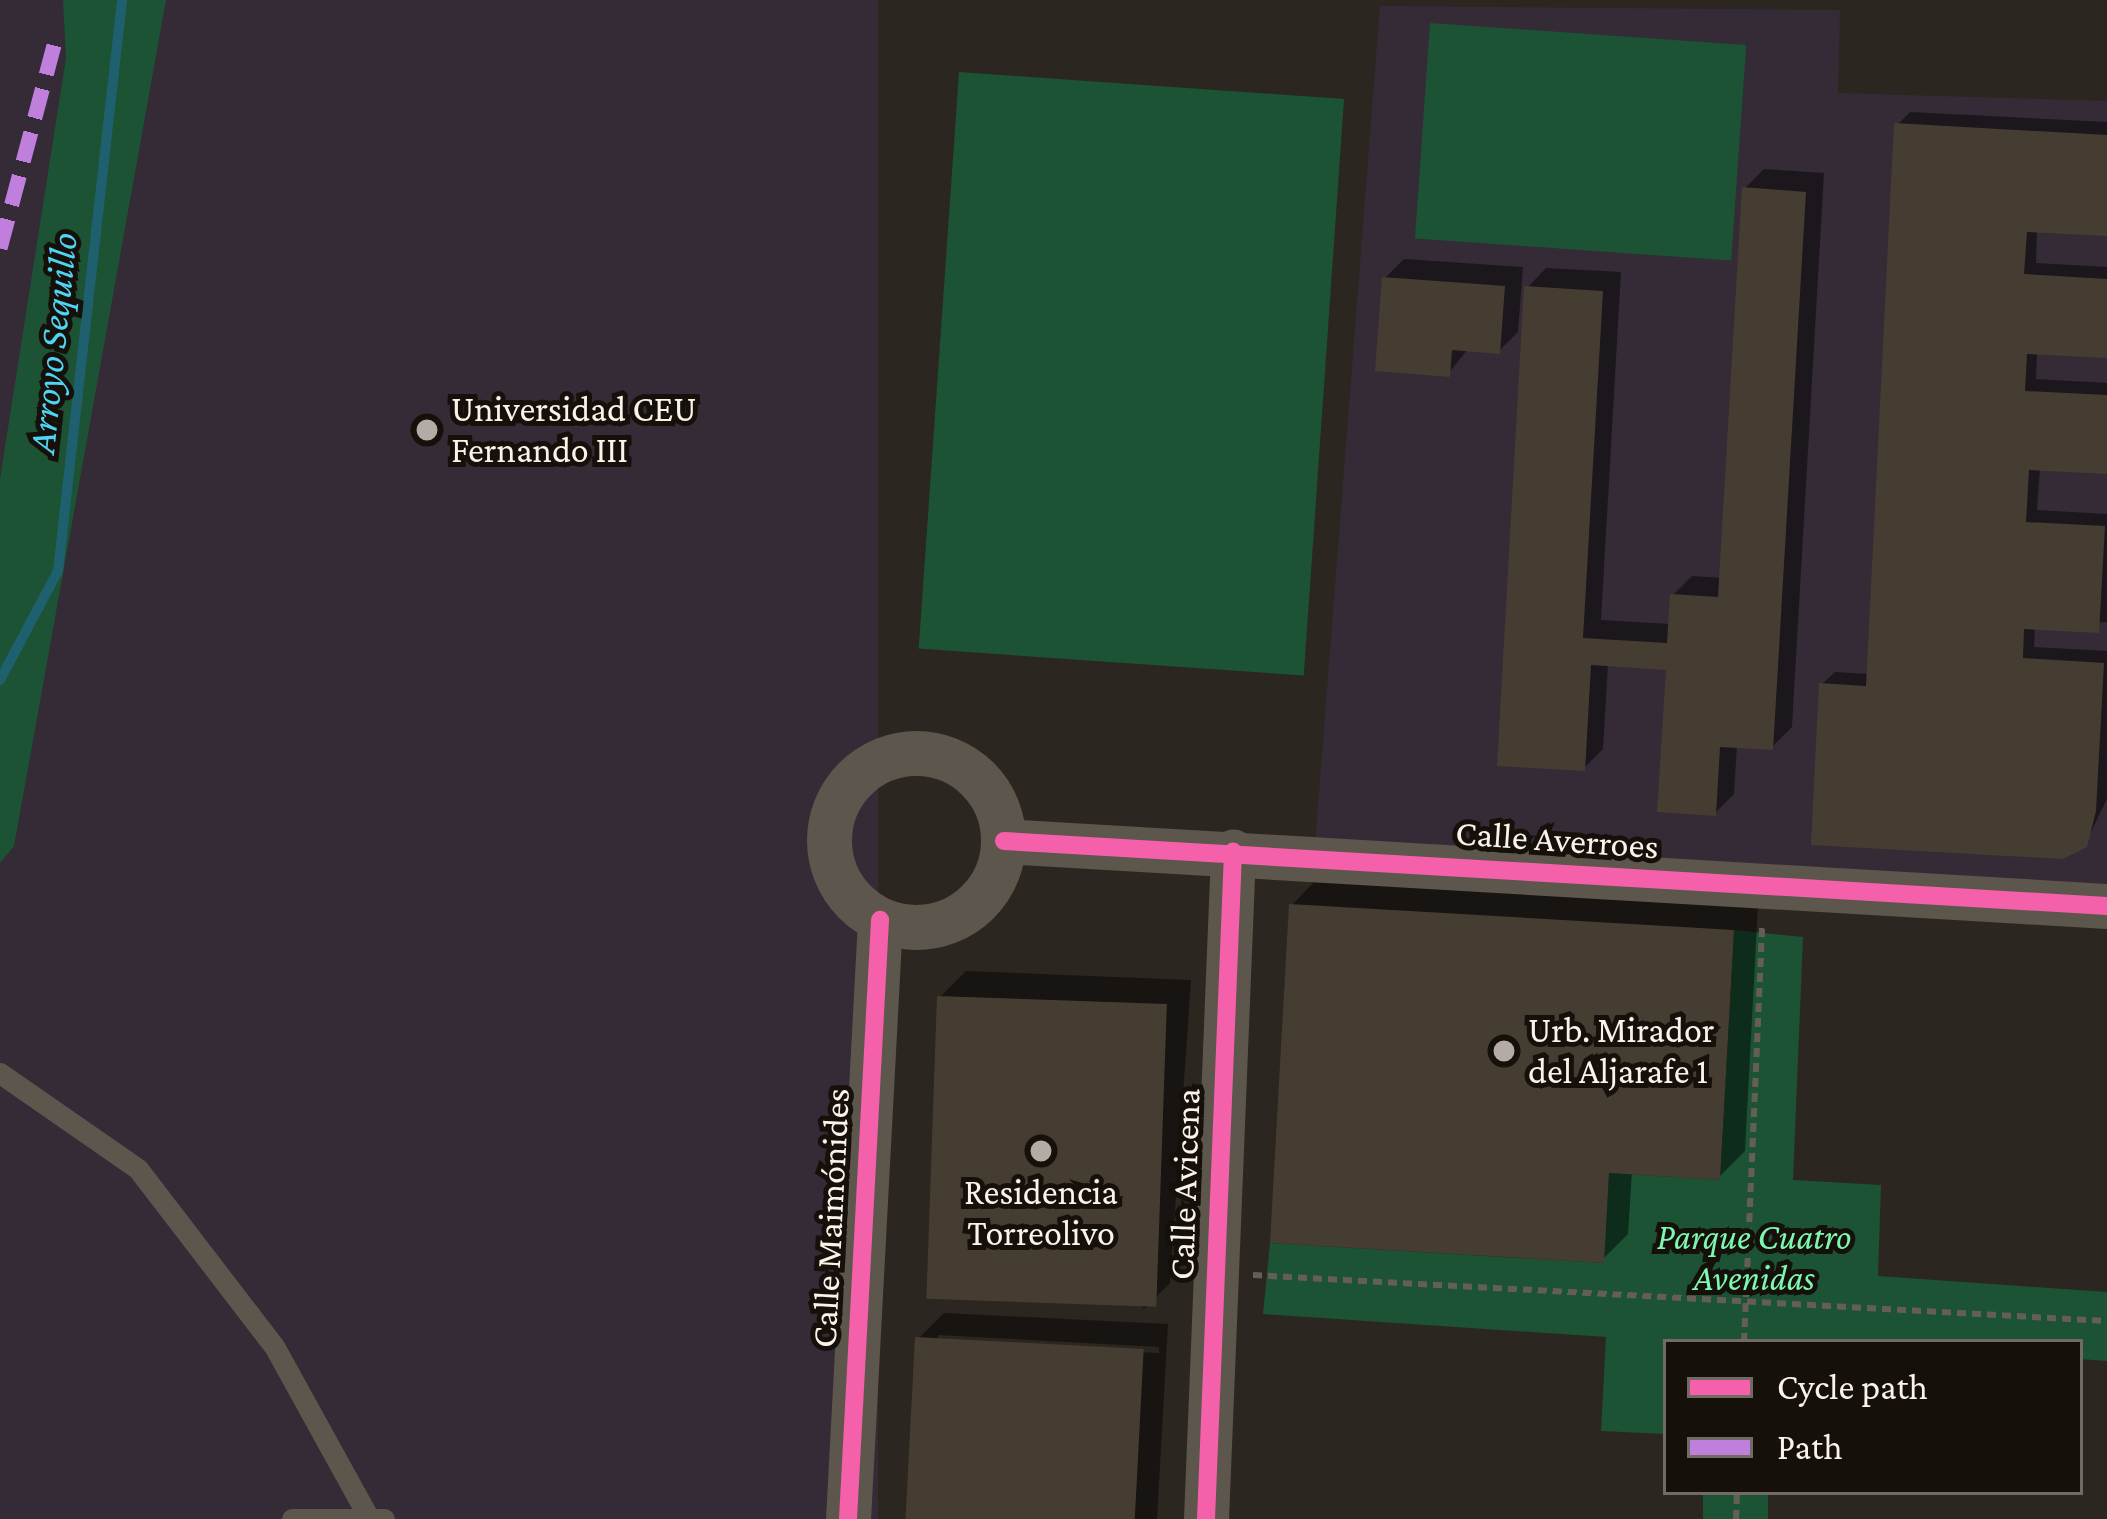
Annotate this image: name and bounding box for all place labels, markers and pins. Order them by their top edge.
place label: Universidad CEU Fernando III [451,387,697,472]
marker: Universidad CEU Fernando III [414,417,440,443]
place label: Urb. Mirador del Aljarafe 1 [1528,1008,1715,1093]
marker: Urb. Mirador del Aljarafe 1 [1491,1038,1517,1064]
marker: Residencia Torreolivo [1028,1138,1054,1164]
place label: Residencia Torreolivo [964,1170,1118,1255]

